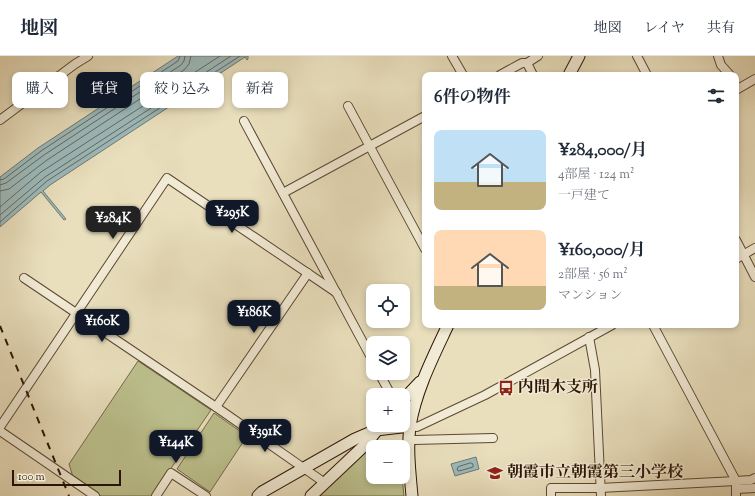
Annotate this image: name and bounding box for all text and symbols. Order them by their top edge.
text: 地図 [20,16,58,43]
text: 地図 [594,19,622,39]
text: レイヤ [644,19,685,39]
text: 共有 [707,19,735,39]
chip: 購入 [12,72,68,108]
chip: 賃貸 [76,72,132,108]
chip: 絞り込み [140,72,224,108]
chip: 新着 [232,72,288,108]
icon: filters [705,85,727,107]
text: 6件の物件 [434,86,510,110]
text: ¥284,000/月 [558,139,648,163]
icon: home [466,146,514,194]
text: 4部屋 · 124 m² [558,166,634,184]
text: 一戸建て [558,187,610,205]
pin: ¥295K [204,200,260,234]
text: ¥295K [215,204,249,222]
pin: ¥284K [85,206,141,240]
text: ¥284K [95,210,131,228]
text: ¥160,000/月 [558,239,646,263]
icon: home [466,246,514,294]
text: 2部屋 · 56 m² [558,266,628,284]
map controls [366,284,410,484]
button: locate [366,284,410,328]
text: マンション [558,287,622,305]
pin: ¥186K [226,300,282,334]
text: ¥186K [236,304,272,322]
pin: ¥160K [74,309,130,343]
text: ¥160K [84,313,120,331]
button: layers [366,336,410,380]
place label: 内間木支所 [518,377,598,400]
bus stop icon: 内間木支所 [497,379,515,397]
button: + [366,388,410,432]
pin: ¥391K [237,419,293,453]
text: ¥391K [248,423,282,441]
pin: ¥144K [148,430,204,464]
text: ¥144K [158,434,194,452]
button: − [366,440,410,484]
place label: 朝霞市立朝霞第三小学校 [507,462,684,485]
school or university icon: 朝霞市立朝霞第三小学校 [486,464,504,482]
scale bar [12,468,121,487]
text: 100 m [18,469,45,485]

